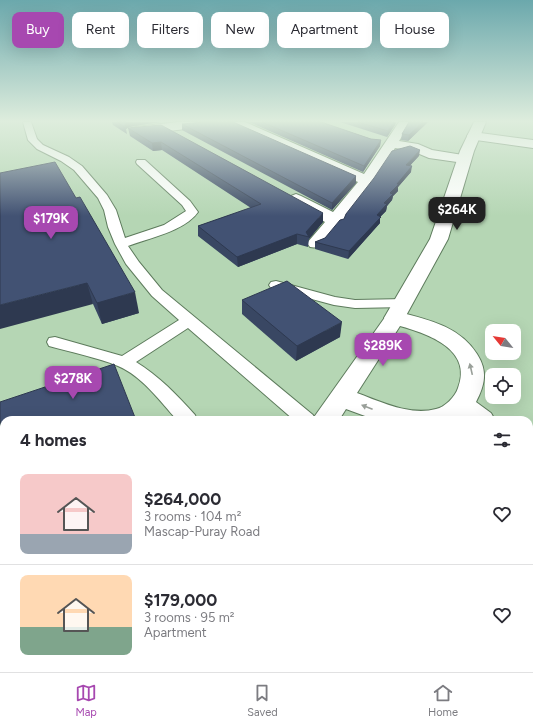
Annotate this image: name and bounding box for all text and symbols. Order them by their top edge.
chip: Buy [12,12,64,48]
chip: Rent [72,12,129,48]
chip: Filters [137,12,203,48]
chip: New [211,12,269,48]
chip: Apartment [277,12,372,48]
chip: House [380,12,449,48]
pin: $264K [429,197,485,231]
text: $264K [437,202,477,217]
pin: $179K [23,206,79,240]
text: $179K [33,211,69,226]
north arrow [485,324,521,360]
map controls [485,324,521,404]
pin: $289K [355,333,411,367]
text: $289K [364,338,402,353]
one-way arrow [467,362,473,375]
pin: $278K [45,366,101,400]
button: locate [485,368,521,404]
text: $278K [54,371,92,386]
one-way arrow [360,403,372,409]
icon: filters [491,429,513,451]
text: 4 homes [20,430,87,450]
text: $264,000 [144,489,221,509]
icon: home [52,490,100,538]
icon: heart [491,503,513,525]
text: 3 rooms · 104 m² [144,509,241,524]
text: Mascap-Puray Road [144,524,260,539]
text: $179,000 [144,590,217,610]
icon: home [52,591,100,639]
icon: heart [491,604,513,626]
text: 3 rooms · 95 m² [144,610,234,625]
text: Apartment [144,625,207,640]
tab: Map [75,682,97,719]
tab: Saved [247,682,278,719]
tab: Home [428,682,458,719]

